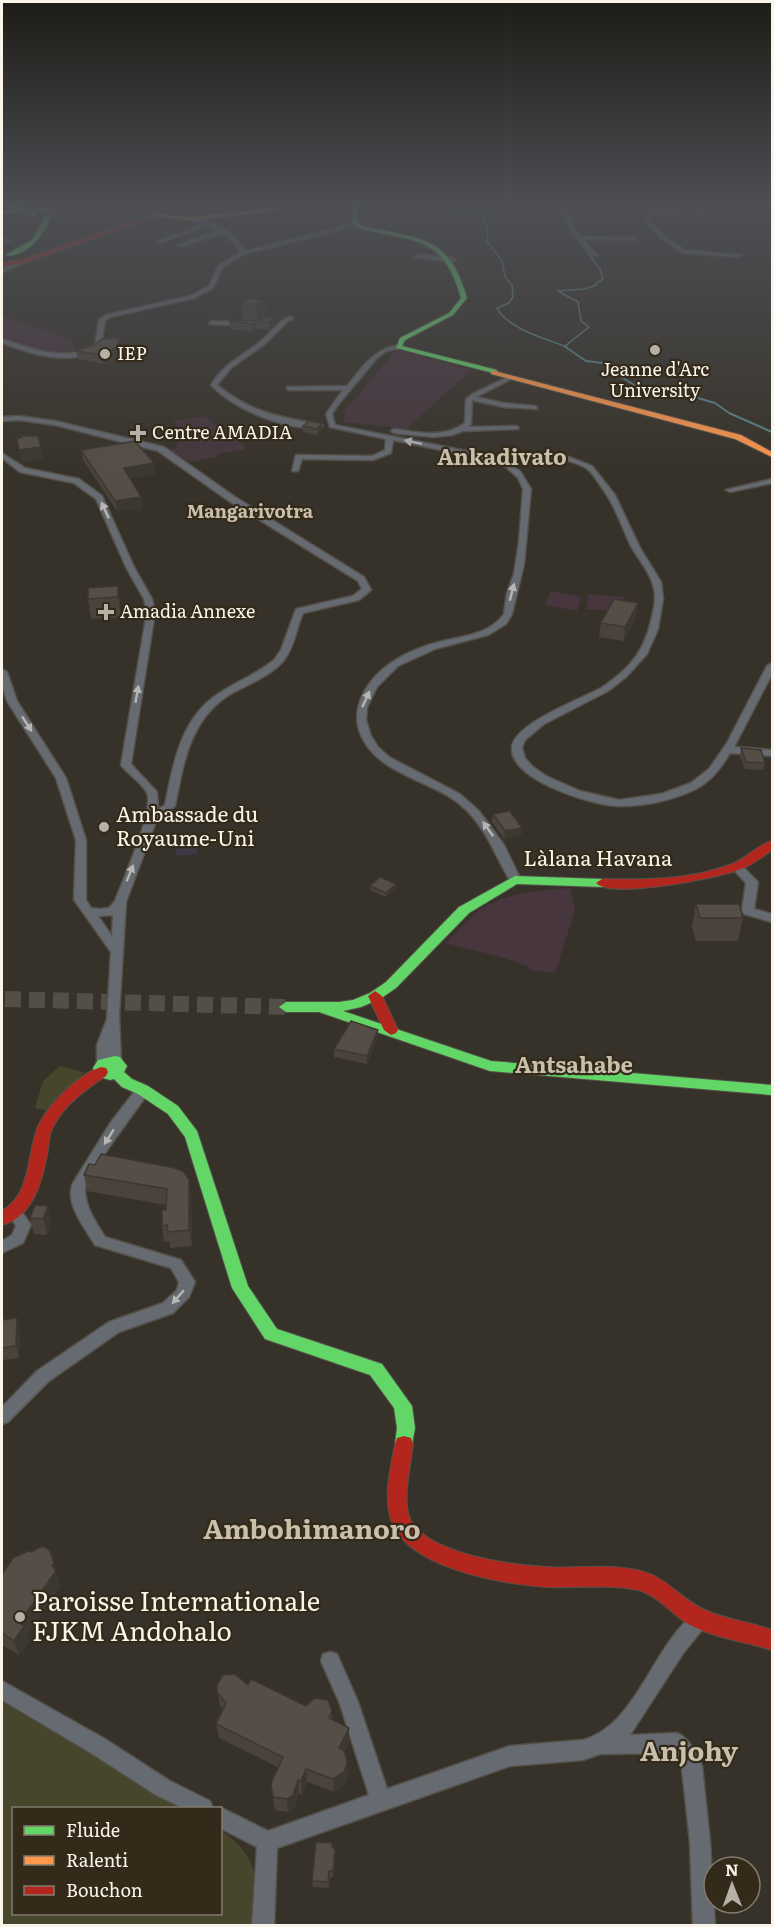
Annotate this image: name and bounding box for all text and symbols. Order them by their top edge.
place label: IEP [117,339,147,366]
marker: Jeanne d'Arc University [648,343,662,357]
marker: IEP [98,347,112,361]
place label: Jeanne d'Arc University [601,355,709,403]
place label: Centre AMADIA [152,418,292,445]
marker: Centre AMADIA [129,424,147,442]
one-way arrow [403,437,422,446]
district label: Ankadivato [437,439,567,472]
district label: Mangarivotra [187,497,314,524]
one-way arrow [101,502,110,519]
one-way arrow [508,583,518,601]
place label: Amadia Annexe [120,597,255,624]
marker: Amadia Annexe [97,603,115,621]
one-way arrow [133,684,142,703]
one-way arrow [361,689,371,707]
one-way arrow [21,716,32,732]
place label: Ambassade du Royaume-Uni [116,797,258,852]
marker: Ambassade du Royaume-Uni [97,820,111,834]
one-way arrow [482,821,494,837]
street label: Làlana Havana [524,841,673,872]
one-way arrow [125,863,135,881]
district label: Antsahabe [515,1047,633,1080]
one-way arrow [103,1129,114,1145]
one-way arrow [172,1289,185,1305]
district label: Ambohimanoro [203,1507,421,1547]
place label: Paroisse Internationale FJKM Andohalo [32,1580,320,1649]
marker: Paroisse Internationale FJKM Andohalo [13,1610,27,1624]
district label: Anjohy [640,1729,738,1769]
legend [12,1807,222,1915]
text: Fluide [66,1816,120,1843]
text: Ralenti [66,1846,128,1873]
north arrow [702,1855,762,1915]
text: N [725,1857,739,1881]
text: Bouchon [66,1876,143,1903]

